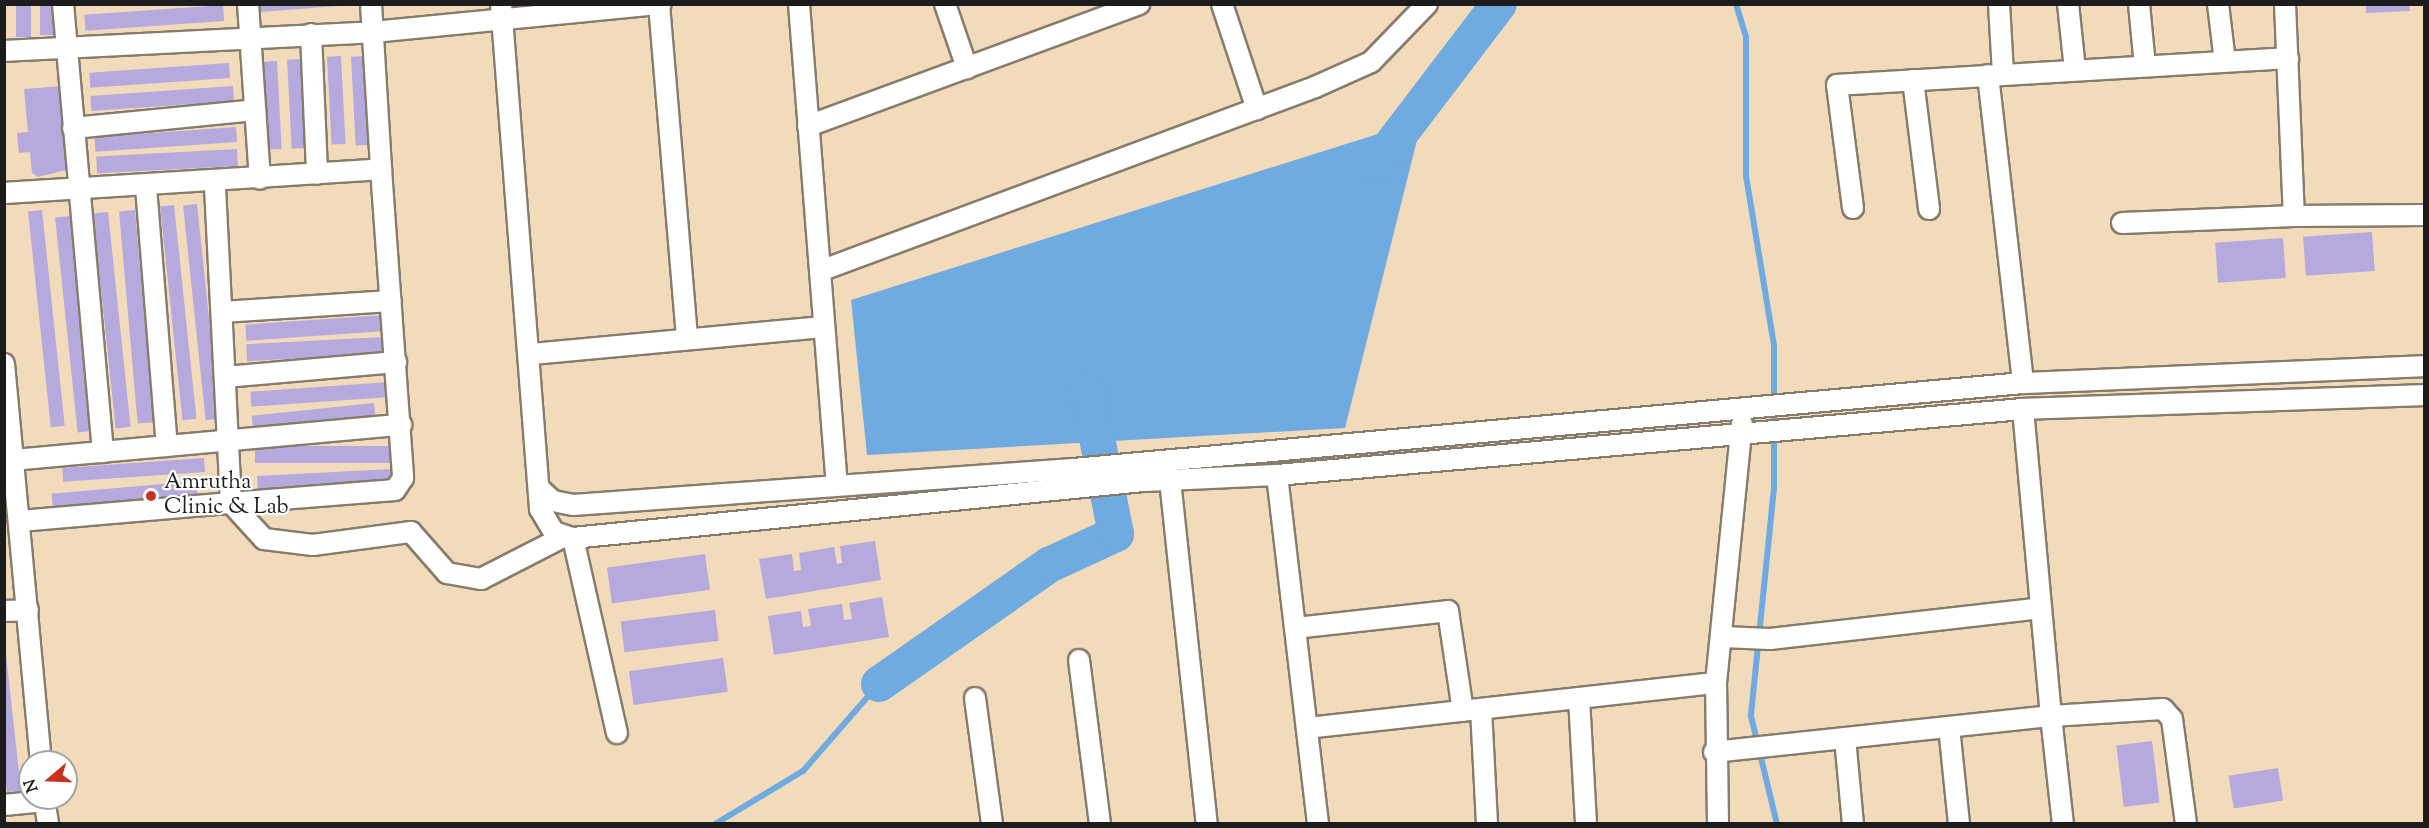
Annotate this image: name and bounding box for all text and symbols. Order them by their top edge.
place label: Amrutha Clinic & Lab [164,470,289,522]
marker: Amrutha Clinic & Lab [142,487,160,505]
north arrow [18,750,78,810]
text: N [19,776,45,795]

